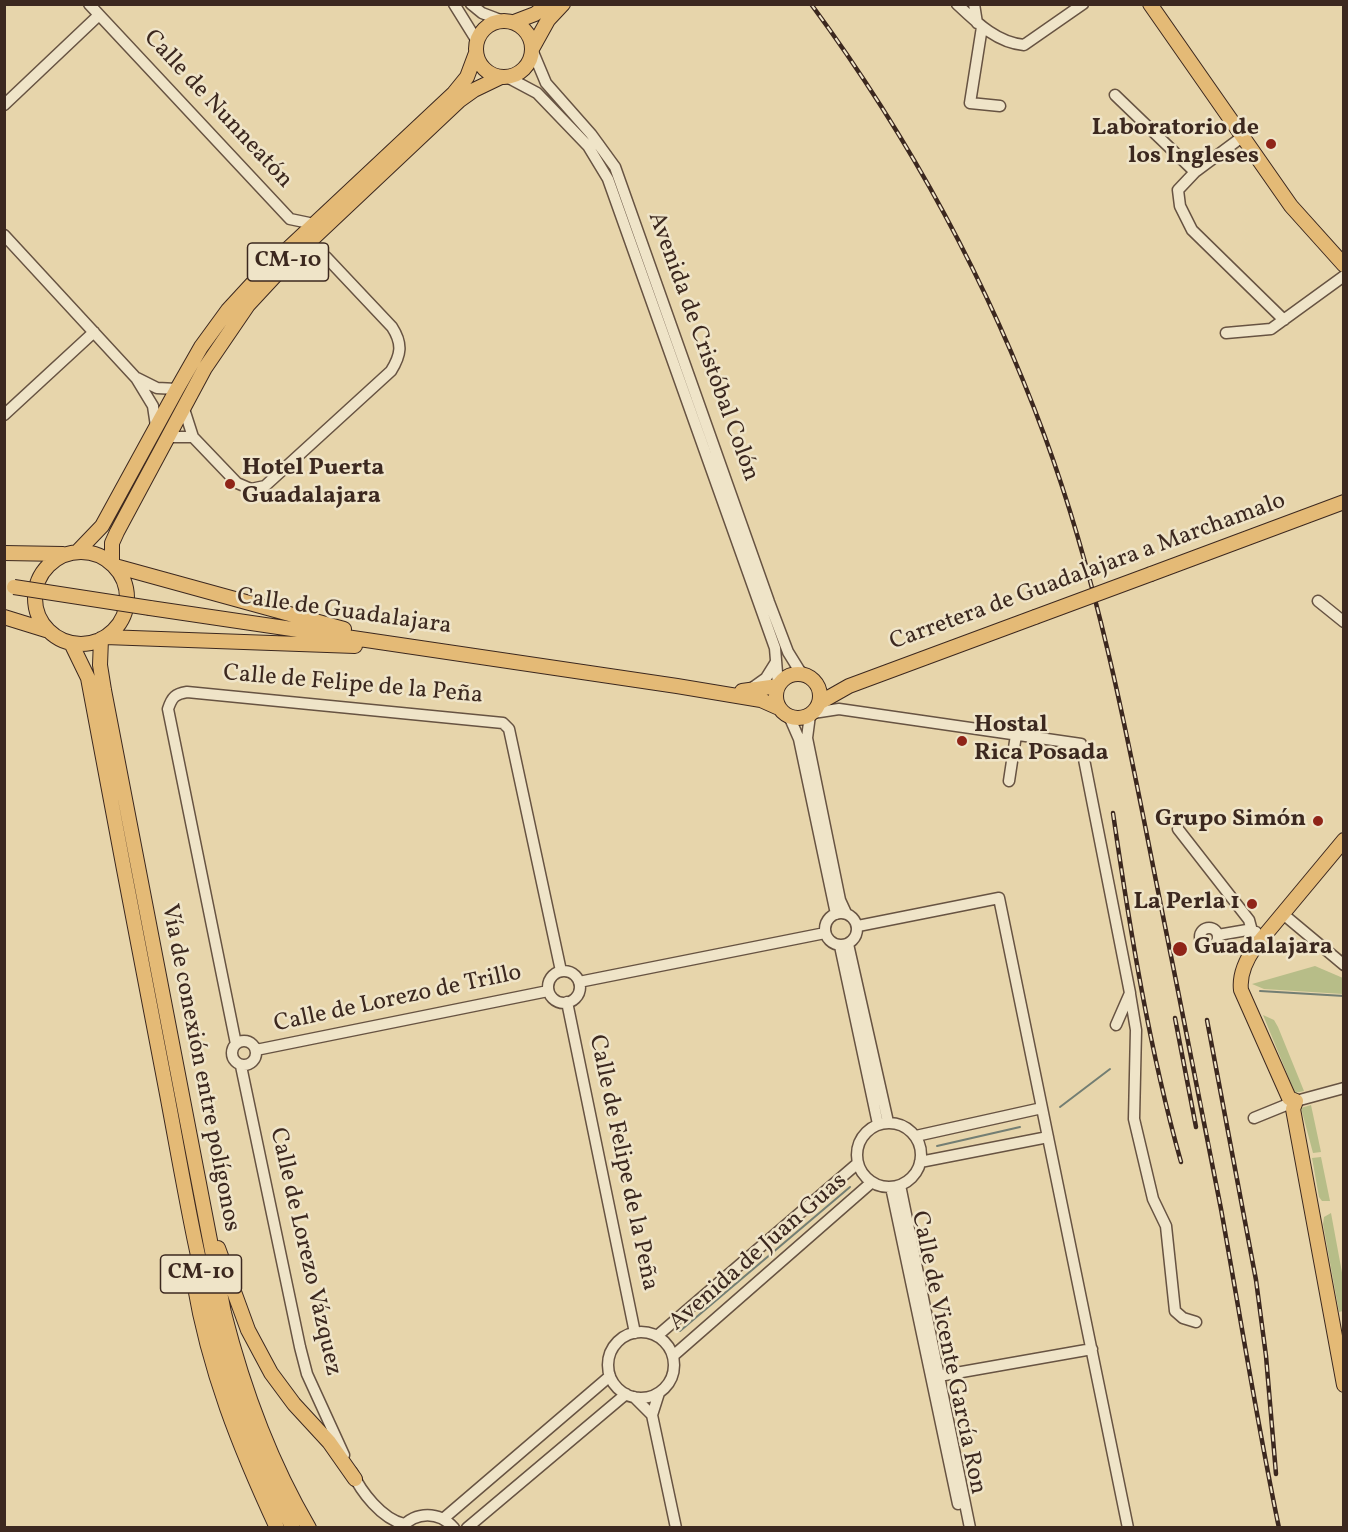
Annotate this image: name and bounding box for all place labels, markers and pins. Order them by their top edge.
place label: Laboratorio de los Ingleses [1092,116,1259,172]
marker: Laboratorio de los Ingleses [1264,137,1278,151]
place label: Hotel Puerta Guadalajara [242,456,384,512]
marker: Hotel Puerta Guadalajara [223,477,237,491]
place label: Hostal Rica Posada [974,713,1109,769]
marker: Hostal Rica Posada [955,734,969,748]
place label: Grupo Simón [1155,807,1306,835]
marker: Grupo Simón [1311,814,1325,828]
place label: La Perla 1 [1133,890,1240,918]
marker: La Perla 1 [1245,897,1259,911]
place label: Guadalajara [1194,935,1333,963]
marker: Guadalajara [1171,940,1189,958]

